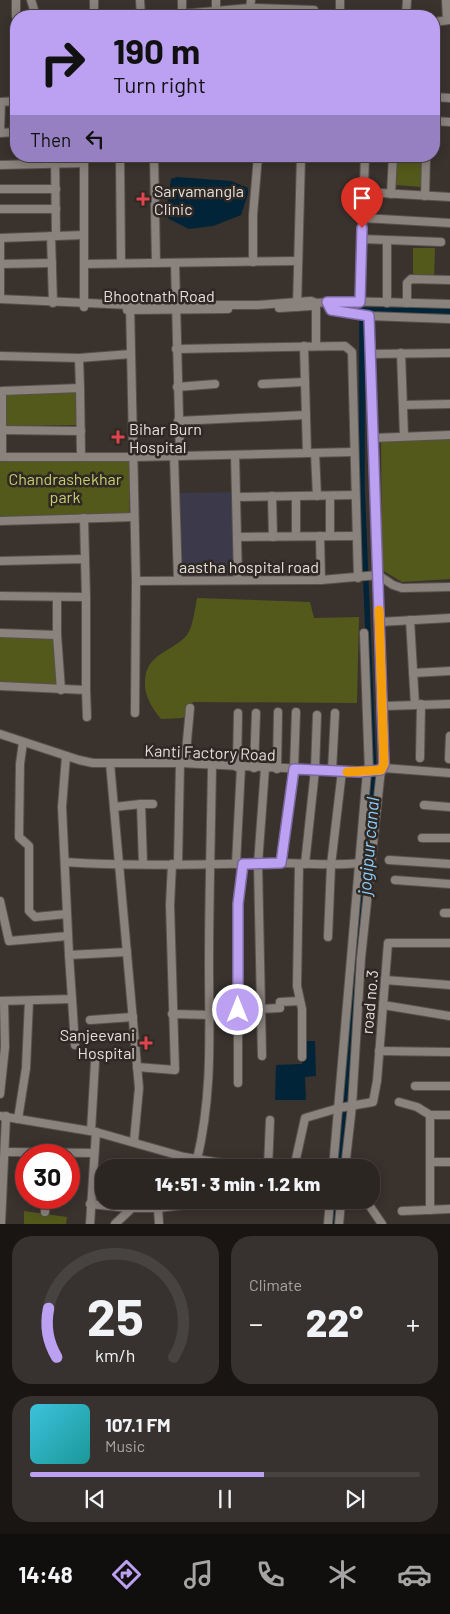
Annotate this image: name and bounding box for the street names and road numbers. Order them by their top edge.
street label: Bhootnath Road [103,286,215,305]
street label: aastha hospital road [179,557,319,576]
street label: Kanti Factory Road [144,740,276,764]
street label: road no.3 [357,969,381,1035]

